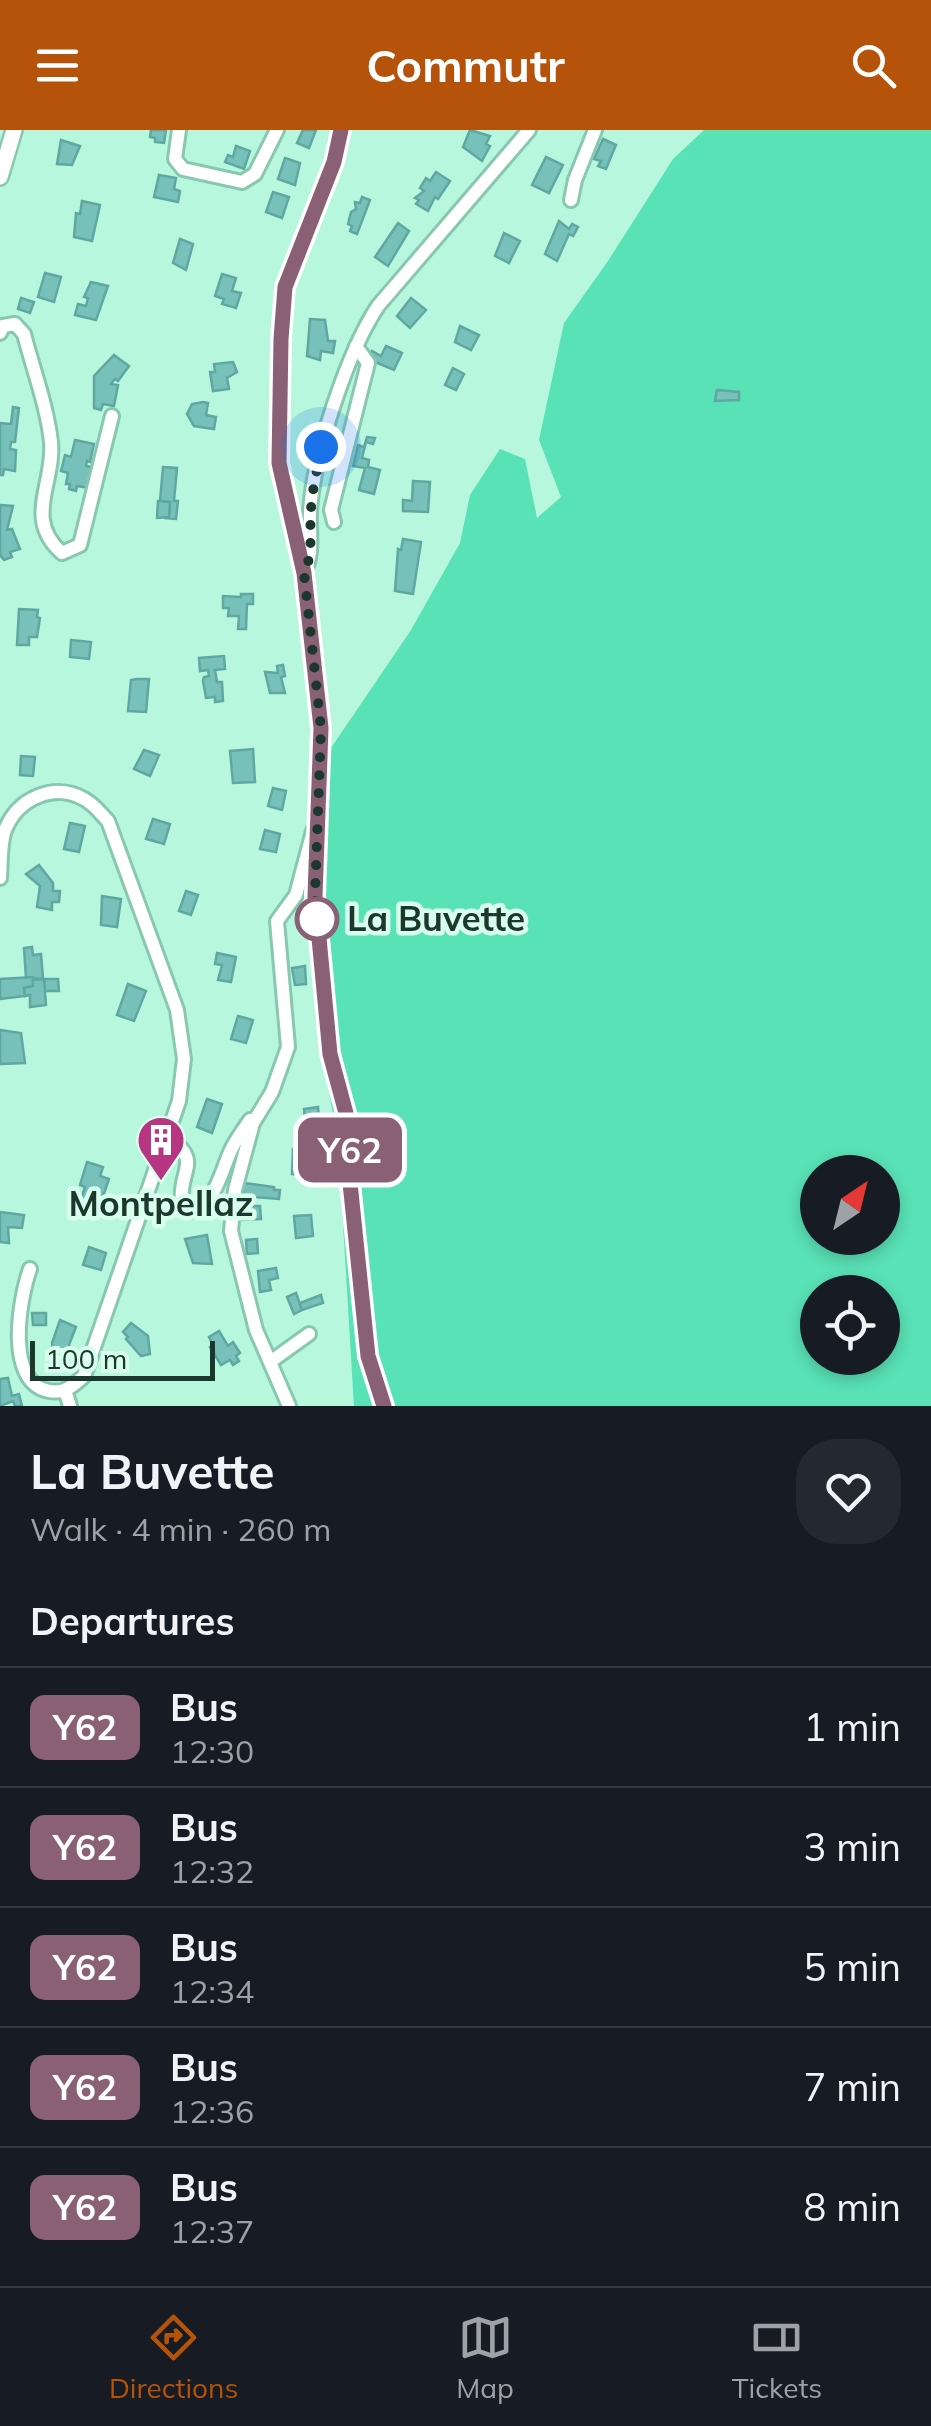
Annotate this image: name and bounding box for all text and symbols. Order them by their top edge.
text: Commutr [366,37,565,93]
icon: menu [30,38,85,93]
icon: search [846,38,901,93]
your location [296,422,346,472]
place label: La Buvette [347,896,525,940]
marker: La Buvette [296,898,338,940]
building icon: Montpellaz [135,1114,187,1182]
line badge: Y62 [292,1118,408,1182]
text: Y62 [318,1128,382,1172]
north arrow [800,1155,900,1255]
map controls [800,1155,900,1375]
place label: Montpellaz [69,1181,253,1225]
button: locate [800,1275,900,1375]
scale bar [30,1336,215,1380]
text: 100 m [45,1341,127,1376]
button: heart [796,1439,901,1544]
text: La Buvette [30,1441,274,1501]
text: Walk · 4 min · 260 m [30,1509,331,1549]
text: Departures [30,1597,234,1645]
text: Bus [170,1683,238,1731]
text: 1 min [804,1703,901,1751]
text: Y62 [53,1705,117,1749]
text: 12:30 [170,1731,254,1771]
text: Bus [170,1803,238,1851]
text: 3 min [804,1823,901,1871]
text: Y62 [53,1825,117,1869]
text: 12:32 [170,1851,254,1891]
text: Bus [170,1923,238,1971]
text: 5 min [804,1943,901,1991]
text: Y62 [53,1945,117,1989]
text: 12:34 [170,1971,254,2011]
text: Bus [170,2043,238,2091]
text: 7 min [804,2063,901,2111]
text: Y62 [53,2065,117,2109]
text: 12:36 [170,2091,254,2131]
text: Bus [170,2163,238,2211]
text: 8 min [804,2183,901,2231]
text: Y62 [53,2185,117,2229]
text: 12:37 [170,2211,254,2251]
tab: Directions [109,2310,238,2405]
tab: Map [456,2310,514,2405]
tab: Tickets [732,2310,822,2405]

